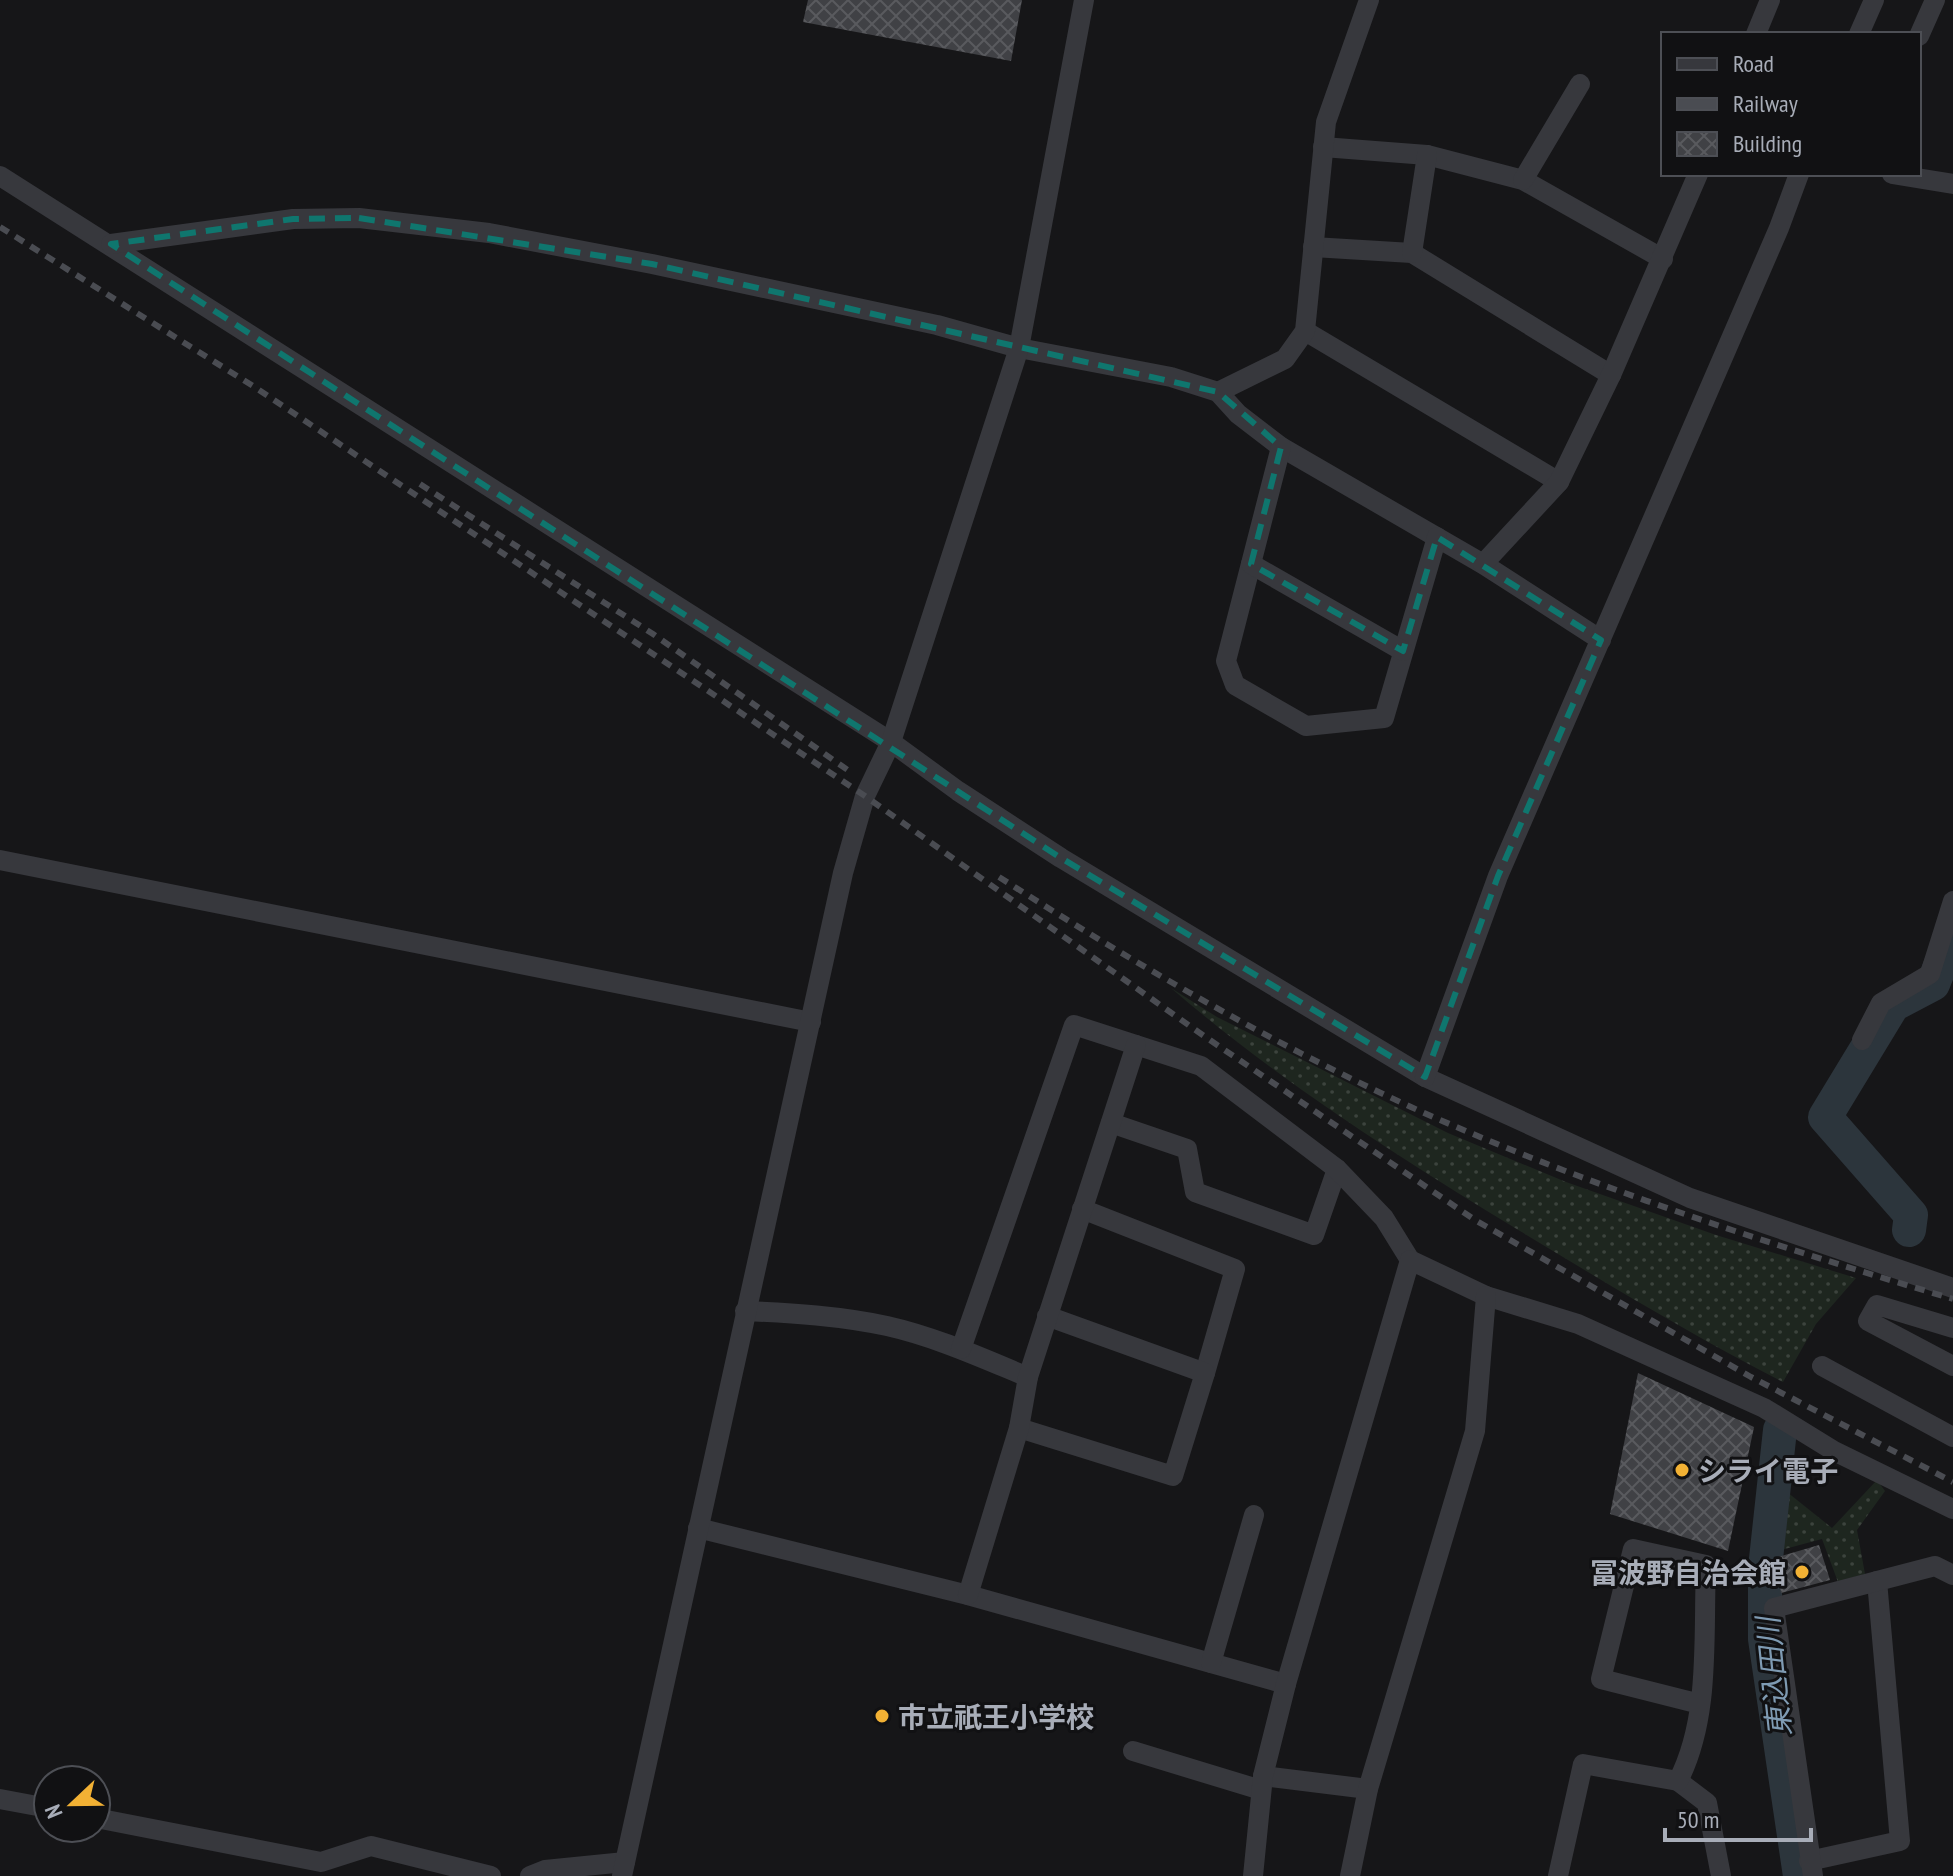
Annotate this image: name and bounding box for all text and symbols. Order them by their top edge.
legend [1661,32,1921,176]
text: Road [1733,48,1774,79]
text: Railway [1733,88,1798,119]
text: Building [1733,128,1802,159]
place label: シライ電子 [1698,1452,1838,1489]
marker: シライ電子 [1673,1461,1691,1479]
place label: 冨波野自治会館 [1590,1554,1786,1591]
marker: 冨波野自治会館 [1793,1563,1811,1581]
water label: 東込田川 [1747,1612,1799,1739]
place label: 市立祇王小学校 [898,1698,1094,1735]
marker: 市立祇王小学校 [873,1707,891,1725]
north arrow [32,1764,112,1844]
scale bar [1665,1792,1811,1842]
text: N [38,1801,69,1822]
text: 50 m [1677,1804,1719,1835]

